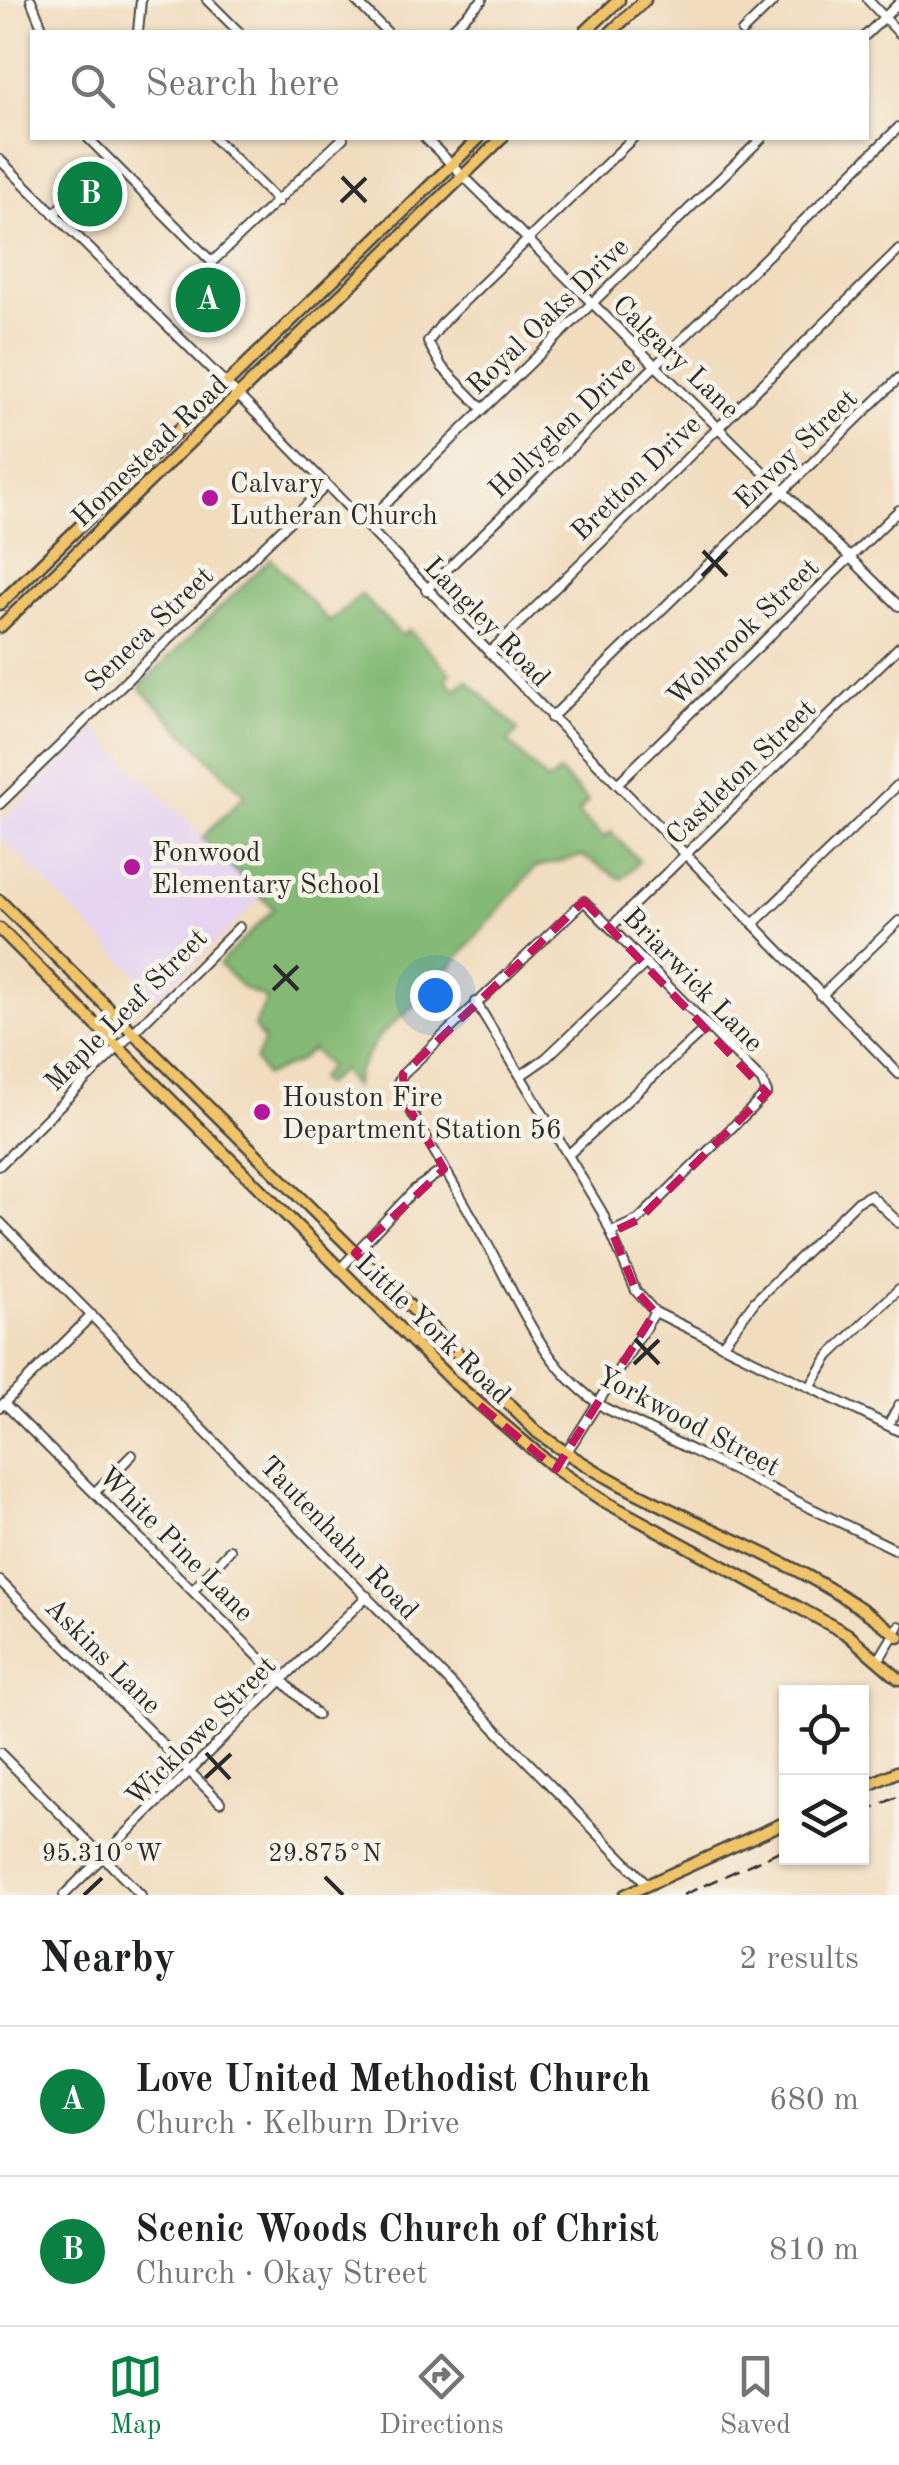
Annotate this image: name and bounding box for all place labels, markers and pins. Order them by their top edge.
pin: B [58,156,122,232]
pin: A [176,262,240,338]
place label: Calvary Lutheran Church [230,471,438,531]
marker: Calvary Lutheran Church [199,487,221,509]
place label: Fonwood Elementary School [152,840,380,900]
marker: Fonwood Elementary School [121,856,143,878]
place label: Houston Fire Department Station 56 [282,1085,562,1145]
marker: Houston Fire Department Station 56 [251,1101,273,1123]

